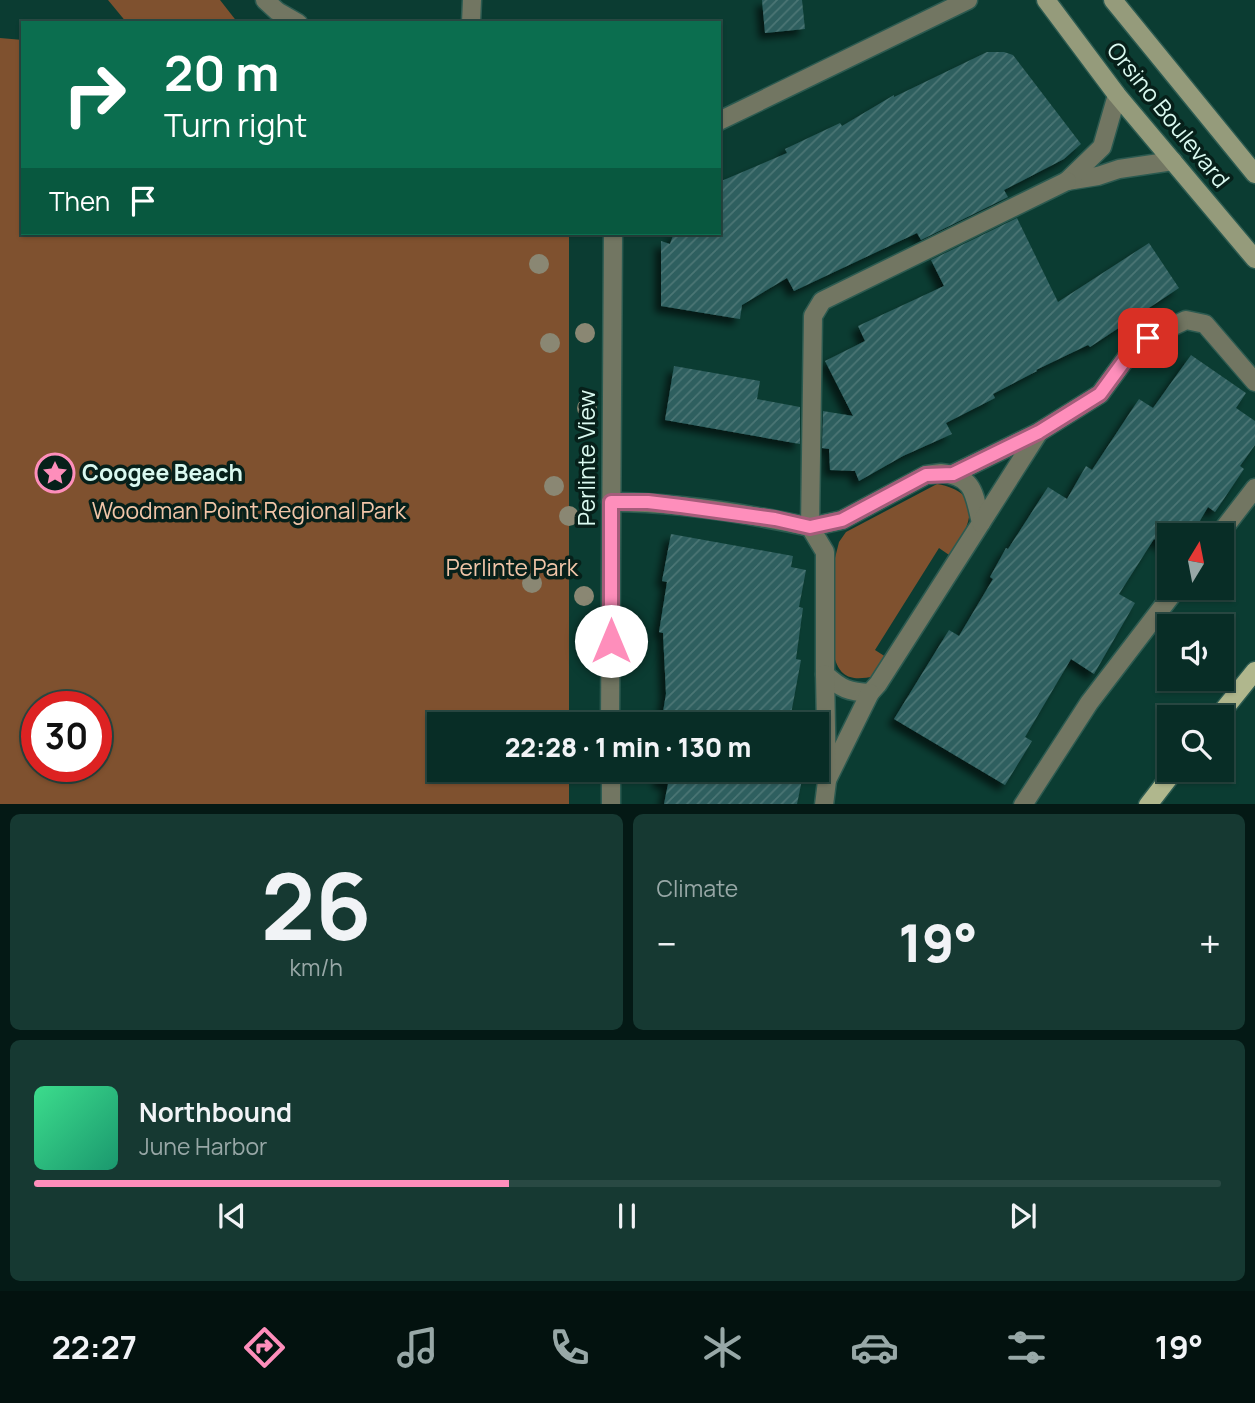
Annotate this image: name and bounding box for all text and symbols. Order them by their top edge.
street label: Orsino Boulevard [1100,35,1238,194]
text: 20 m [164,39,279,106]
icon: right [49,49,140,140]
text: Turn right [164,103,307,147]
icon: arrive [124,182,162,220]
text: Then [49,183,110,219]
pin [1118,308,1178,368]
icon: arrive [1129,319,1167,357]
street label: Perlinte View [570,390,602,526]
place icon: Coogee Beach [34,452,76,494]
place label: Coogee Beach [82,456,243,488]
park label: Woodman Point Regional Park [92,494,407,526]
north arrow [1157,523,1234,600]
map controls [1157,523,1234,782]
park label: Perlinte Park [446,551,579,583]
position arrow [574,604,648,678]
button: sound [1157,614,1234,691]
speed limit sign: 30 [21,691,112,782]
button: search [1157,705,1234,782]
text: 22:28 · 1 min · 130 m [505,729,751,765]
text: 26 [261,843,372,967]
text: Climate [657,872,738,904]
text: 19° [898,907,978,978]
text: − [657,917,677,969]
text: + [1199,917,1221,969]
text: km/h [290,951,343,983]
text: Northbound [139,1094,292,1130]
text: June Harbor [139,1130,267,1162]
icon: previous [213,1197,251,1235]
icon: pause [608,1197,646,1235]
icon: next [1004,1197,1042,1235]
icon: directions [240,1323,289,1372]
icon: music [393,1323,442,1372]
icon: phone [545,1323,594,1372]
icon: climate [698,1323,747,1372]
icon: car [850,1323,899,1372]
icon: filters [1002,1323,1051,1372]
text: 22:27 [52,1325,137,1369]
text: 19° [1155,1325,1203,1369]

